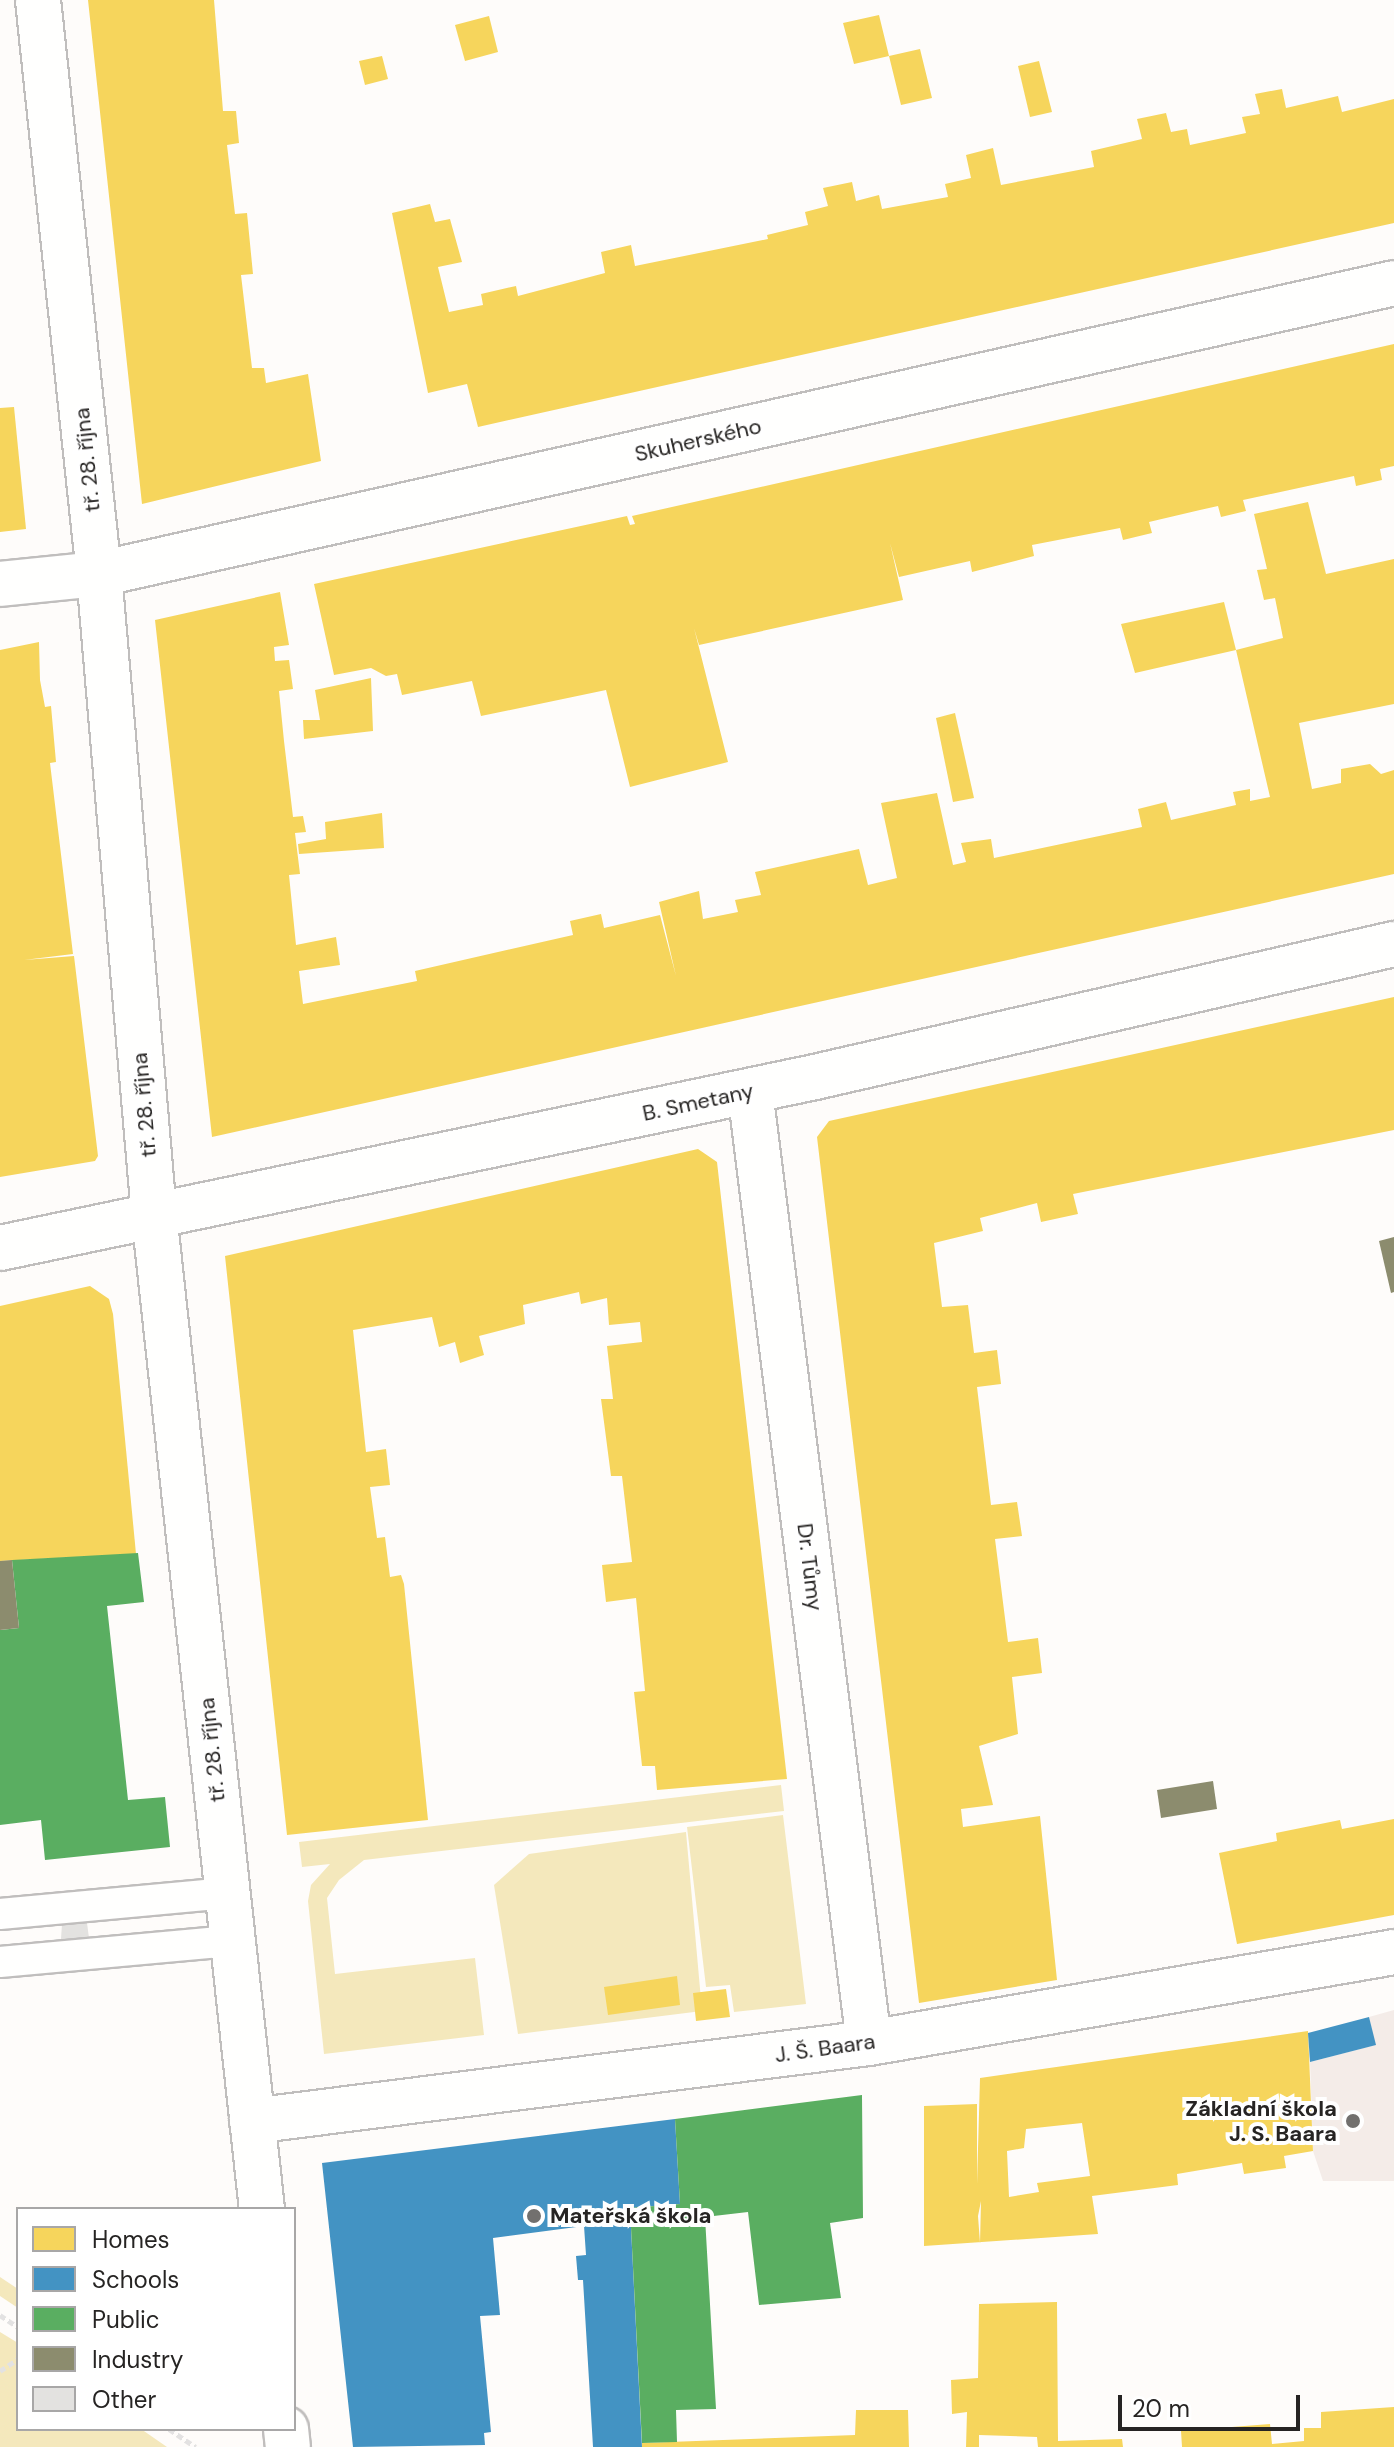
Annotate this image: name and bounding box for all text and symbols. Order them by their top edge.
street label: tř. 28. října [68,406,106,514]
street label: Skuherského [632,413,764,467]
street label: tř. 28. října [126,1052,162,1158]
street label: B. Smetany [640,1077,756,1127]
street label: Dr. Tůmy [792,1522,828,1612]
street label: tř. 28. října [193,1696,231,1804]
street label: J. Š. Baara [773,2028,877,2068]
place label: Základní škola J. S. Baara [1185,2095,1337,2146]
marker: Základní škola J. S. Baara [1344,2112,1362,2130]
place label: Mateřská škola [550,2203,711,2229]
legend [16,2207,296,2431]
marker: Mateřská škola [525,2207,543,2225]
text: Homes [92,2224,170,2255]
text: Schools [92,2264,179,2295]
text: Public [92,2304,160,2335]
text: Industry [92,2344,183,2375]
scale bar [1122,2379,1304,2429]
text: Other [92,2384,156,2415]
text: 20 m [1132,2393,1190,2424]

